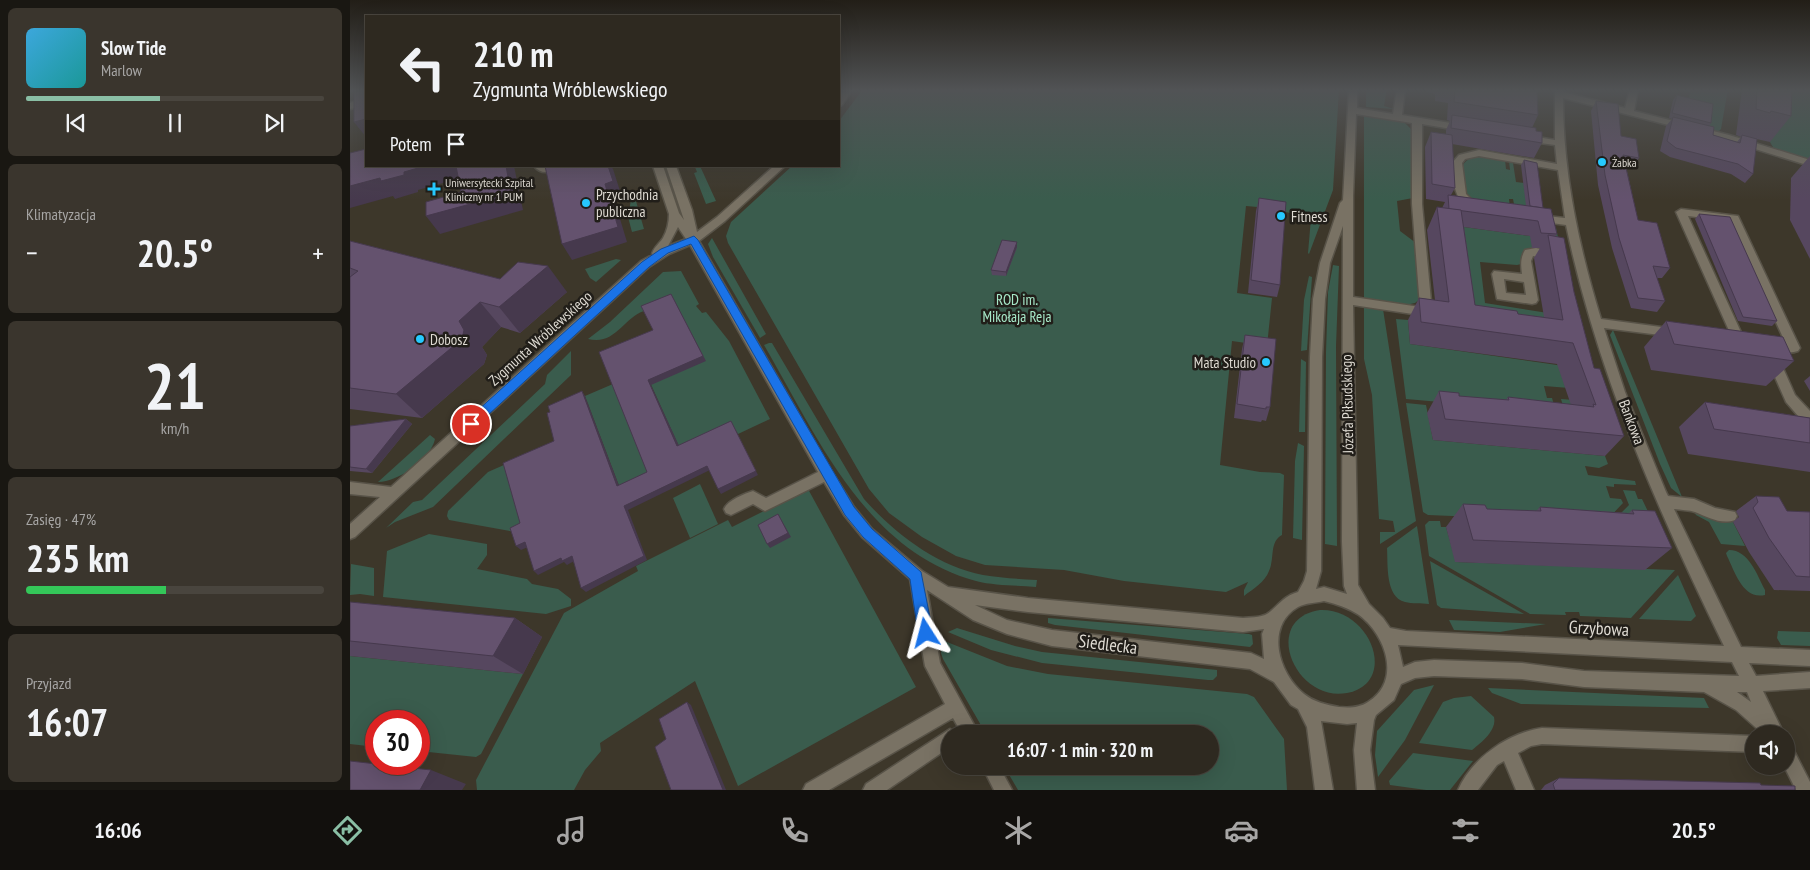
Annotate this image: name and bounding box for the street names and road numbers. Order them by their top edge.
street label: Zygmunta Wróblewskiego [484,287,596,389]
street label: Józefa Piłsudskiego [1337,354,1357,455]
street label: Bankowa [1615,397,1649,447]
street label: Grzybowa [1568,615,1630,641]
street label: Siedlecka [1077,629,1139,659]

